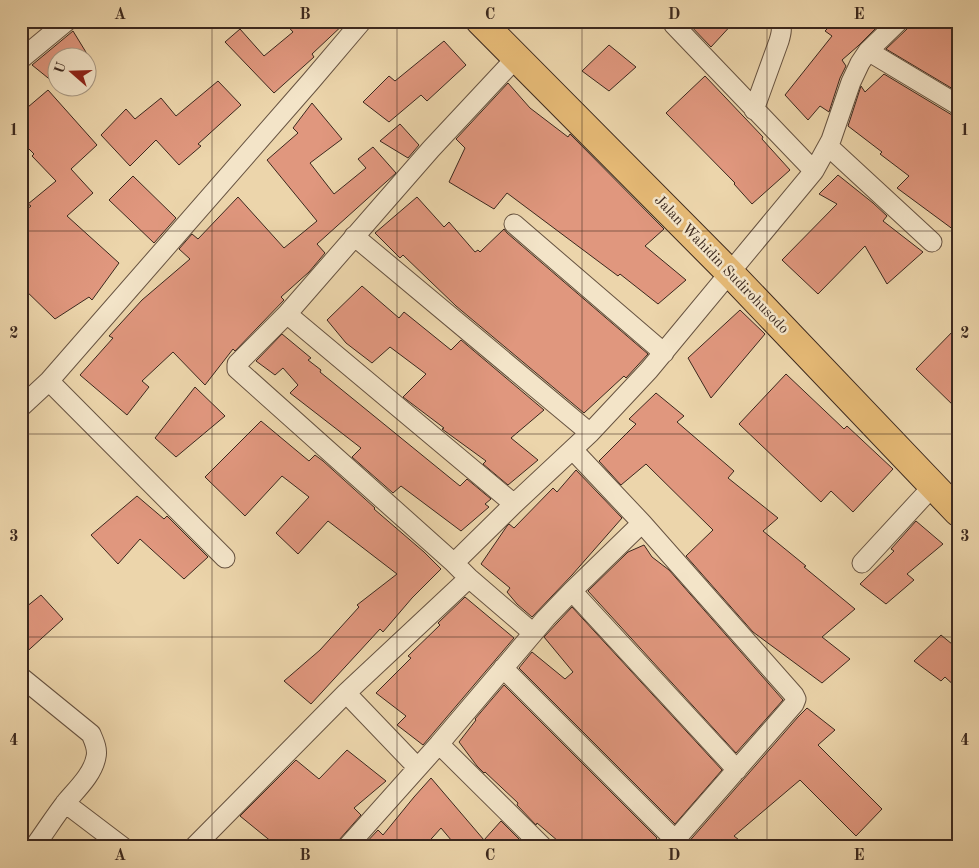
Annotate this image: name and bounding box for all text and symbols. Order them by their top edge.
text: A [114,7,126,23]
text: B [299,7,311,23]
text: C [485,7,495,23]
text: D [668,7,680,23]
text: E [853,7,865,23]
north arrow [48,48,98,98]
text: U [52,60,69,76]
text: 1 [9,123,19,139]
text: 1 [960,123,970,139]
street label: Jalan Wahidin Sudirohusodo [651,193,791,337]
text: 2 [9,326,19,342]
text: 2 [960,326,970,342]
text: 3 [9,529,19,545]
text: 3 [960,529,970,545]
text: 4 [9,733,19,749]
text: 4 [960,733,970,749]
text: A [114,848,126,864]
text: B [299,848,311,864]
text: C [485,848,495,864]
text: D [668,848,680,864]
text: E [853,848,865,864]

